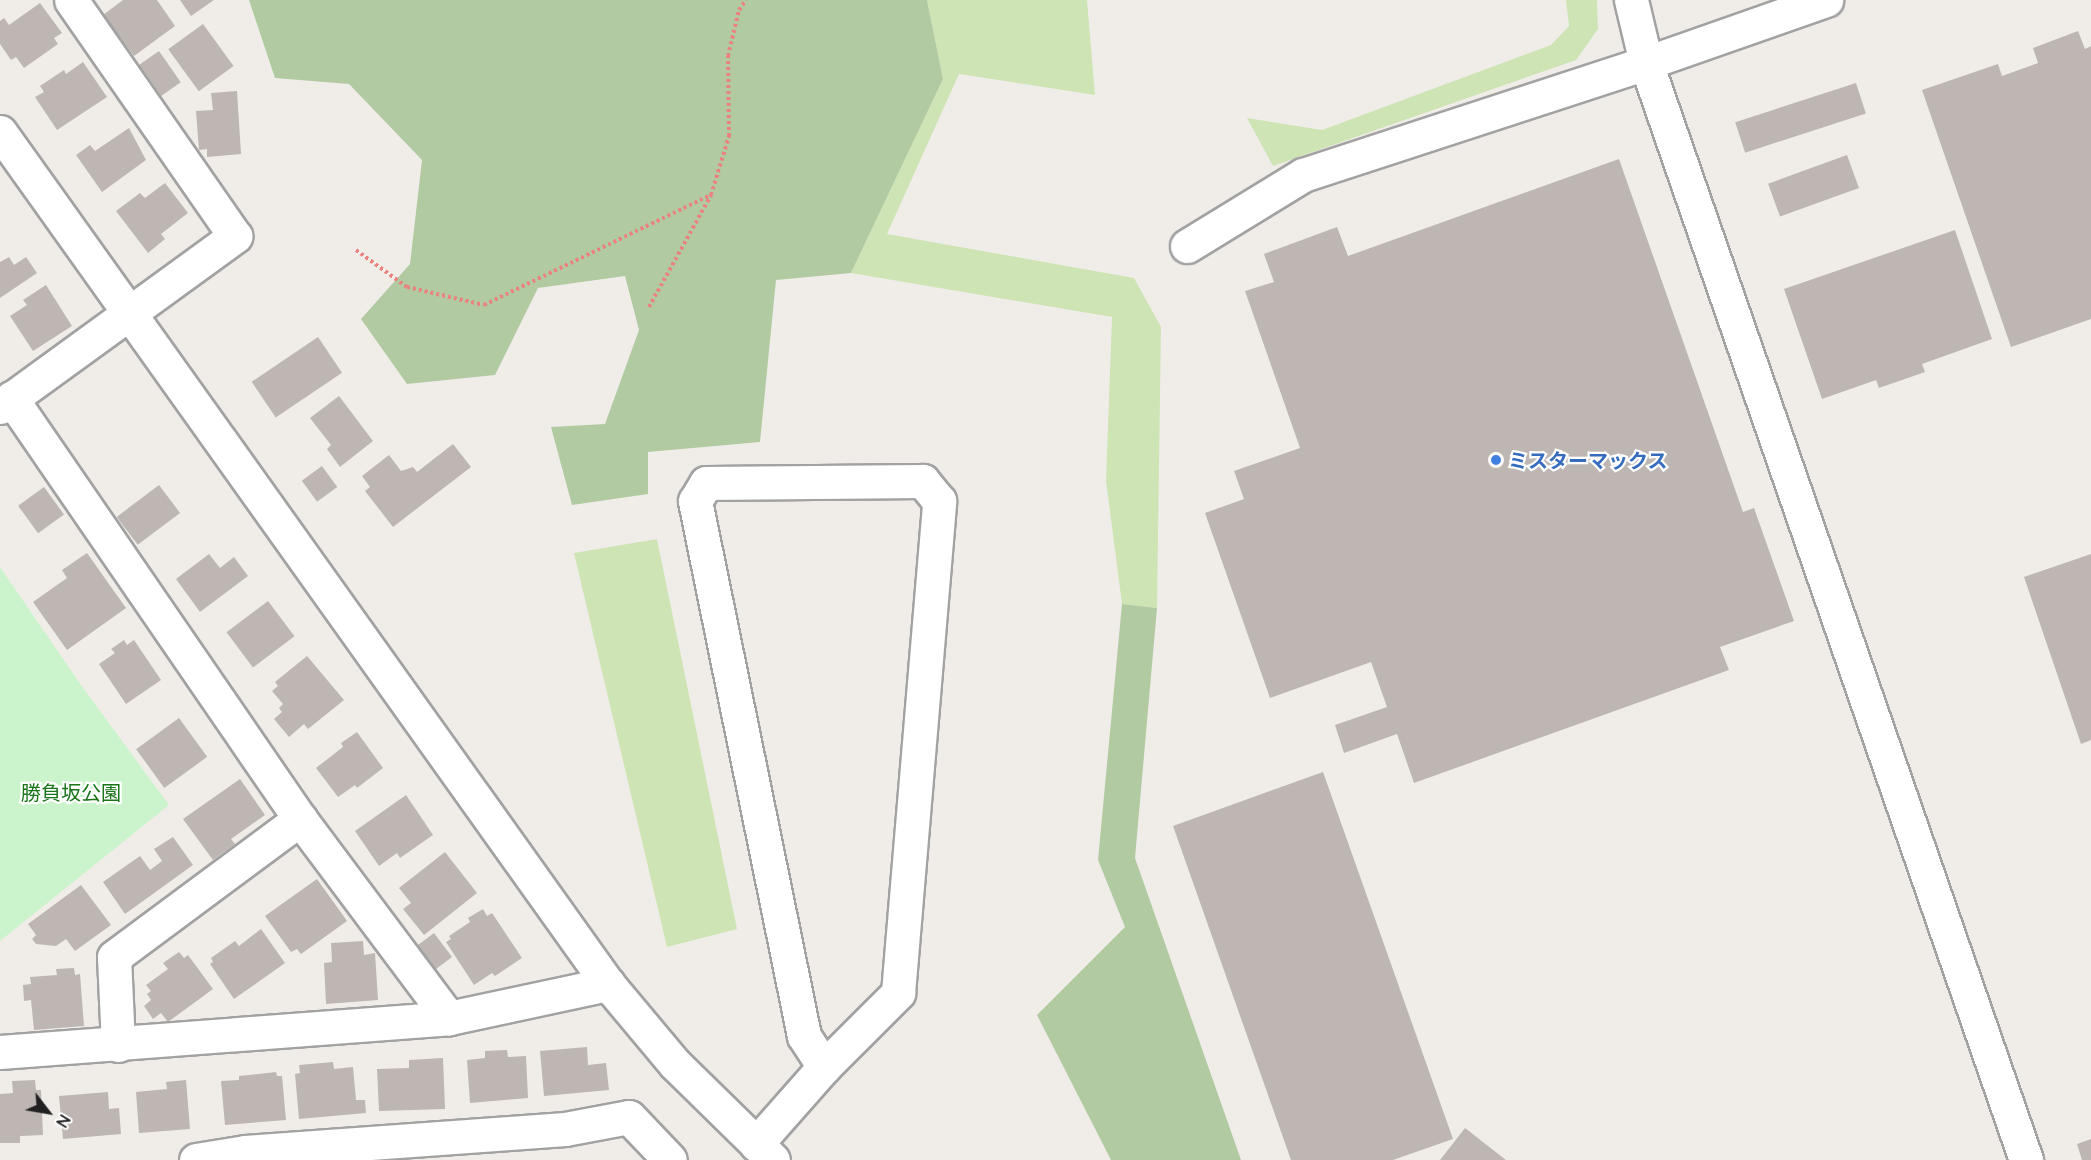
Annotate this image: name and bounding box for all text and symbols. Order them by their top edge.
place label: ミスターマックス [1508,448,1668,472]
marker: ミスターマックス [1489,453,1503,467]
park label: 勝負坂公園 [21,780,121,804]
north arrow [18,1082,78,1142]
text: N [52,1111,75,1131]

